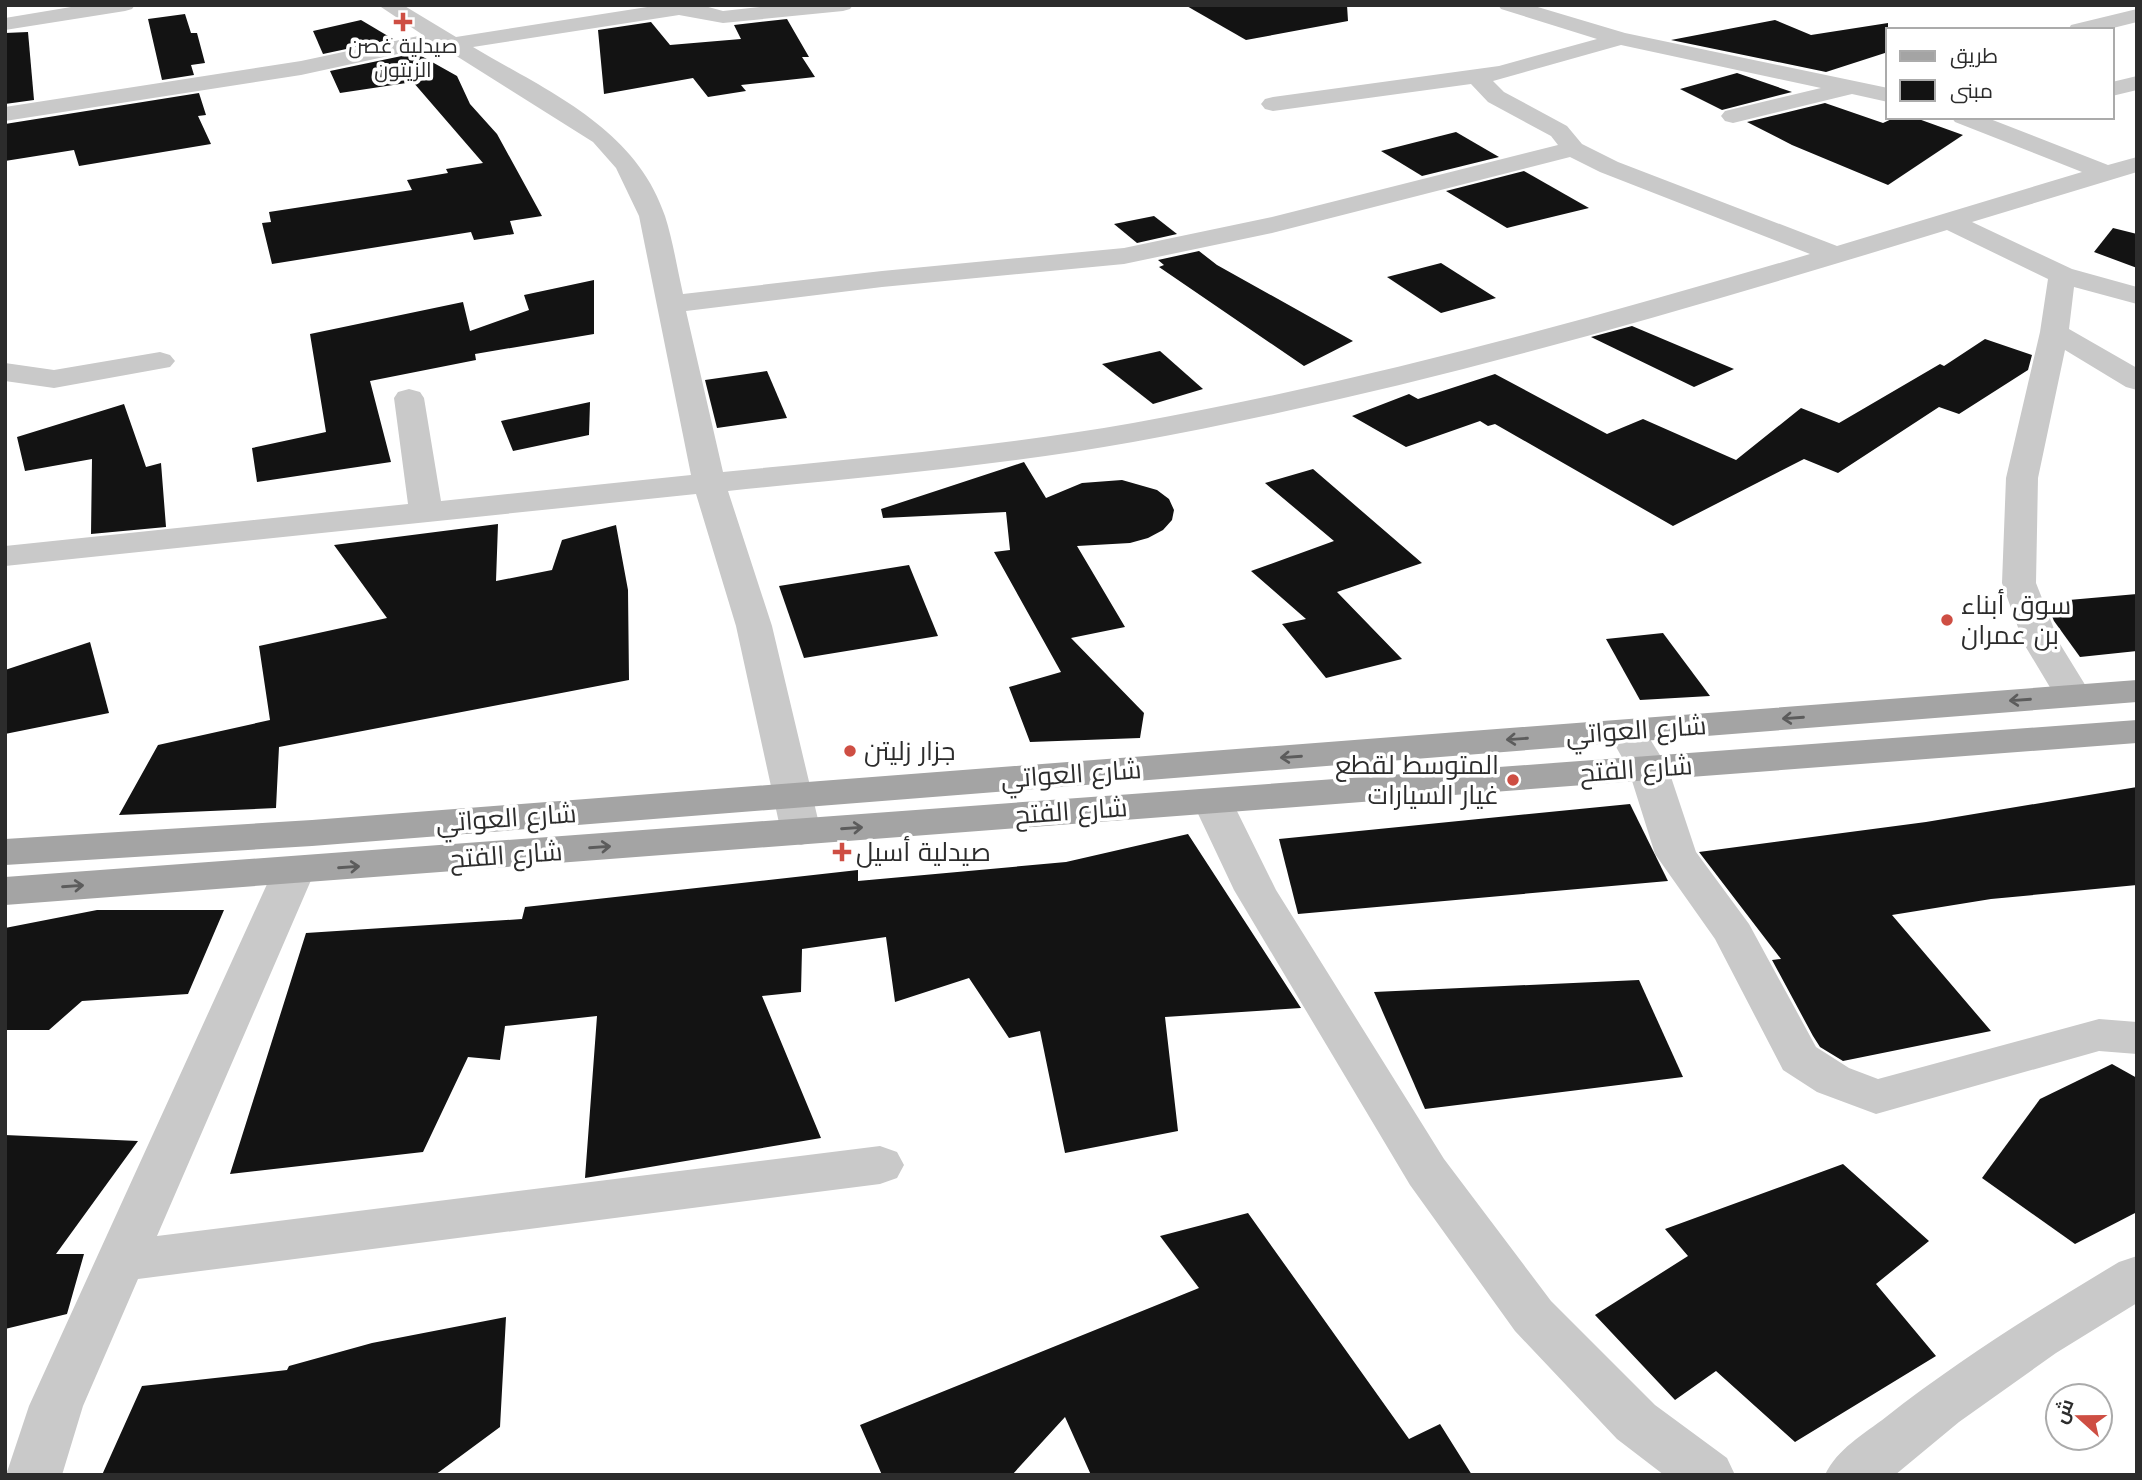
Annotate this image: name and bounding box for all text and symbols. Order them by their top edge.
marker: صيدلية غصن الزيتون [395,14,411,30]
legend [1886,28,2114,119]
place label: صيدلية غصن الزيتون [348,31,458,85]
text: طريق [1950,41,1998,71]
text: مبنى [1950,76,1993,106]
place label: سوق أبناء بن عمران [1961,586,2071,654]
marker: سوق أبناء بن عمران [1939,612,1955,628]
one-way arrow [2009,694,2032,707]
street label: شارع العواتي [1564,706,1708,756]
one-way arrow [1782,712,1805,725]
place label: جزار زليتن [864,732,955,770]
one-way arrow [1507,733,1529,746]
marker: جزار زليتن [842,743,858,759]
place label: المتوسط لقطع غيار السيارات [1335,746,1499,814]
street label: شارع الفتح [1578,746,1694,792]
street label: شارع العواتي [999,750,1143,800]
one-way arrow [1280,751,1302,764]
marker: المتوسط لقطع غيار السيارات [1505,772,1521,788]
street label: شارع الفتح [1013,788,1129,834]
street label: شارع العواتي [434,794,578,844]
one-way arrow [840,821,862,834]
street label: شارع الفتح [448,832,564,878]
place label: صيدلية أسيل [856,833,991,871]
one-way arrow [589,840,611,853]
marker: صيدلية أسيل [834,844,850,860]
one-way arrow [337,860,360,873]
one-way arrow [62,879,84,892]
north arrow [2044,1382,2114,1452]
text: ش [2047,1395,2081,1427]

